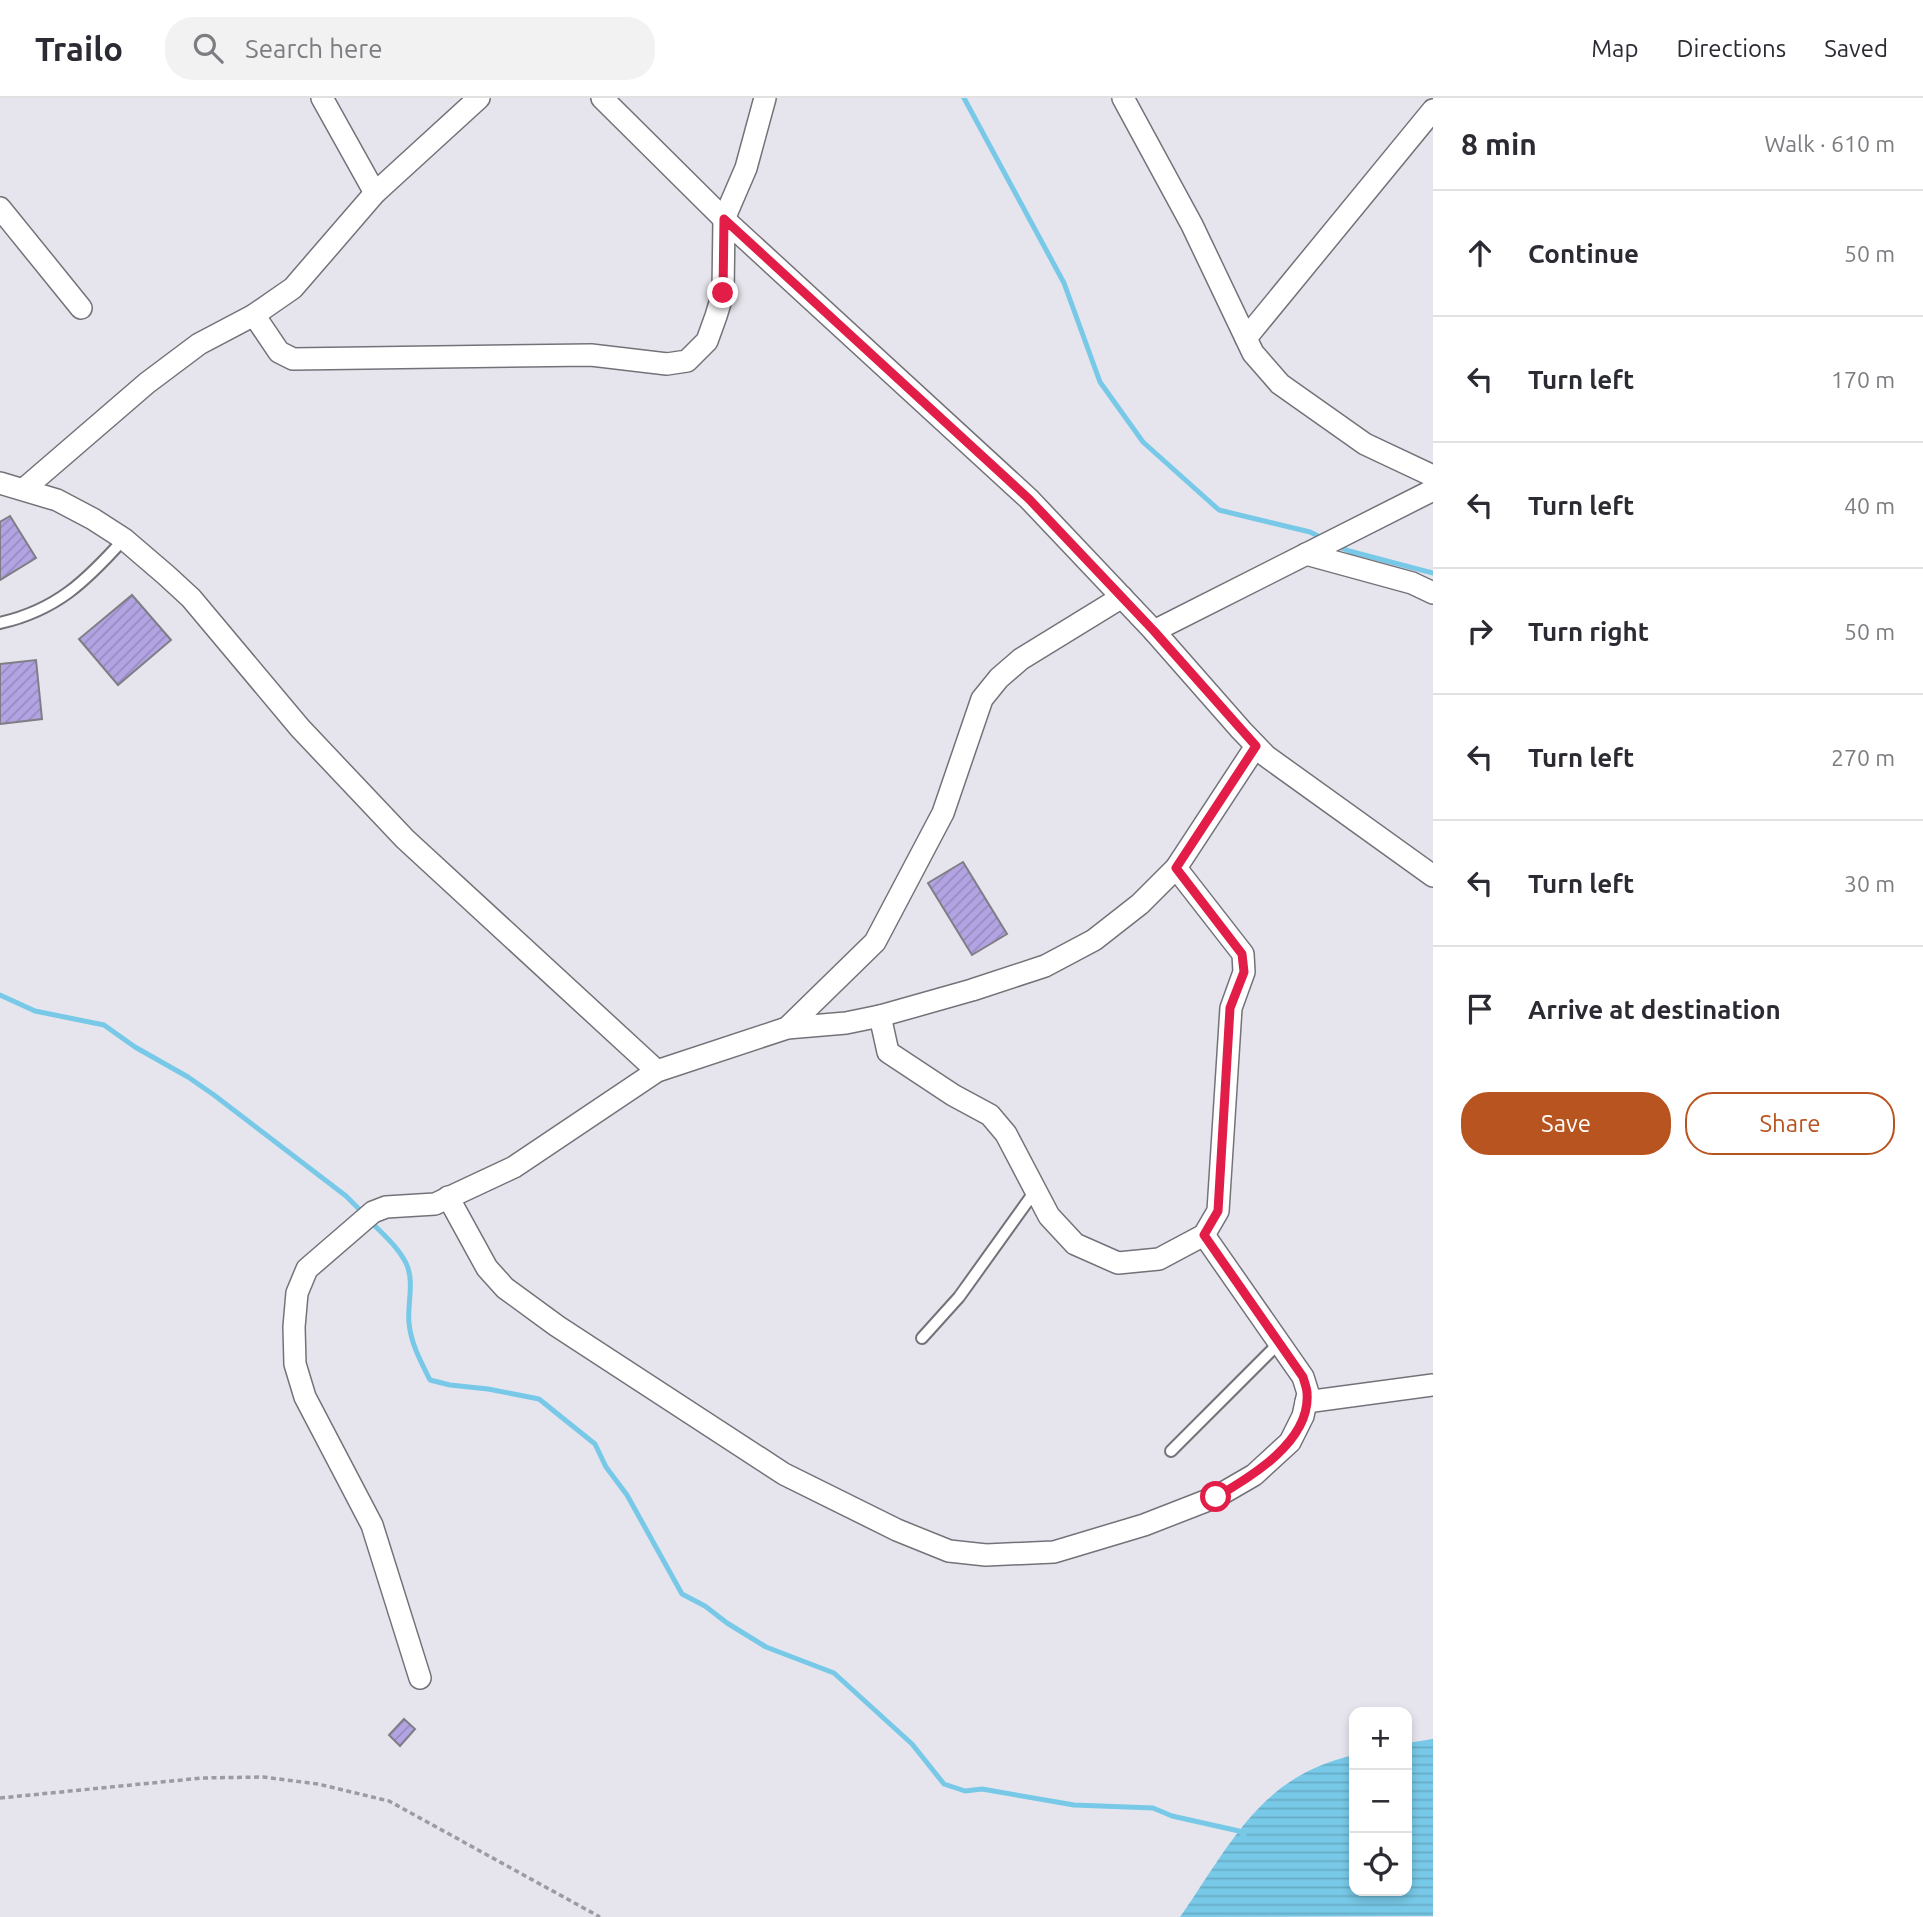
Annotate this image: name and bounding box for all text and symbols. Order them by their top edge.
search box [165,17,655,80]
icon: search [189,29,227,67]
text: Trailo [35,30,123,67]
text: Search here [245,34,383,63]
text: Map [1591,35,1638,62]
text: Directions [1676,35,1786,62]
text: Saved [1824,35,1888,62]
text: 8 min [1461,127,1537,161]
text: Walk · 610 m [1764,131,1895,156]
icon: ahead [1461,234,1499,272]
text: Continue [1528,239,1639,268]
text: 50 m [1844,241,1895,266]
route end [707,277,738,308]
icon: left [1461,360,1499,398]
text: Turn left [1528,365,1634,394]
text: 170 m [1831,367,1895,392]
icon: left [1461,486,1499,524]
text: Turn left [1528,491,1634,520]
text: 40 m [1844,493,1895,518]
icon: right [1461,612,1499,650]
text: Turn right [1528,617,1649,646]
text: 50 m [1844,619,1895,644]
icon: left [1461,738,1499,776]
text: Turn left [1528,743,1634,772]
text: 270 m [1831,745,1895,770]
icon: left [1461,864,1499,902]
text: Turn left [1528,869,1634,898]
text: 30 m [1844,871,1895,896]
icon: arrive [1461,990,1499,1028]
text: Arrive at destination [1528,995,1781,1024]
button: Save [1461,1092,1671,1155]
button: Share [1685,1092,1895,1155]
route start [1200,1481,1231,1512]
map controls [1349,1707,1412,1896]
button: + [1349,1707,1412,1770]
button: − [1349,1770,1412,1833]
button: locate [1349,1833,1412,1896]

